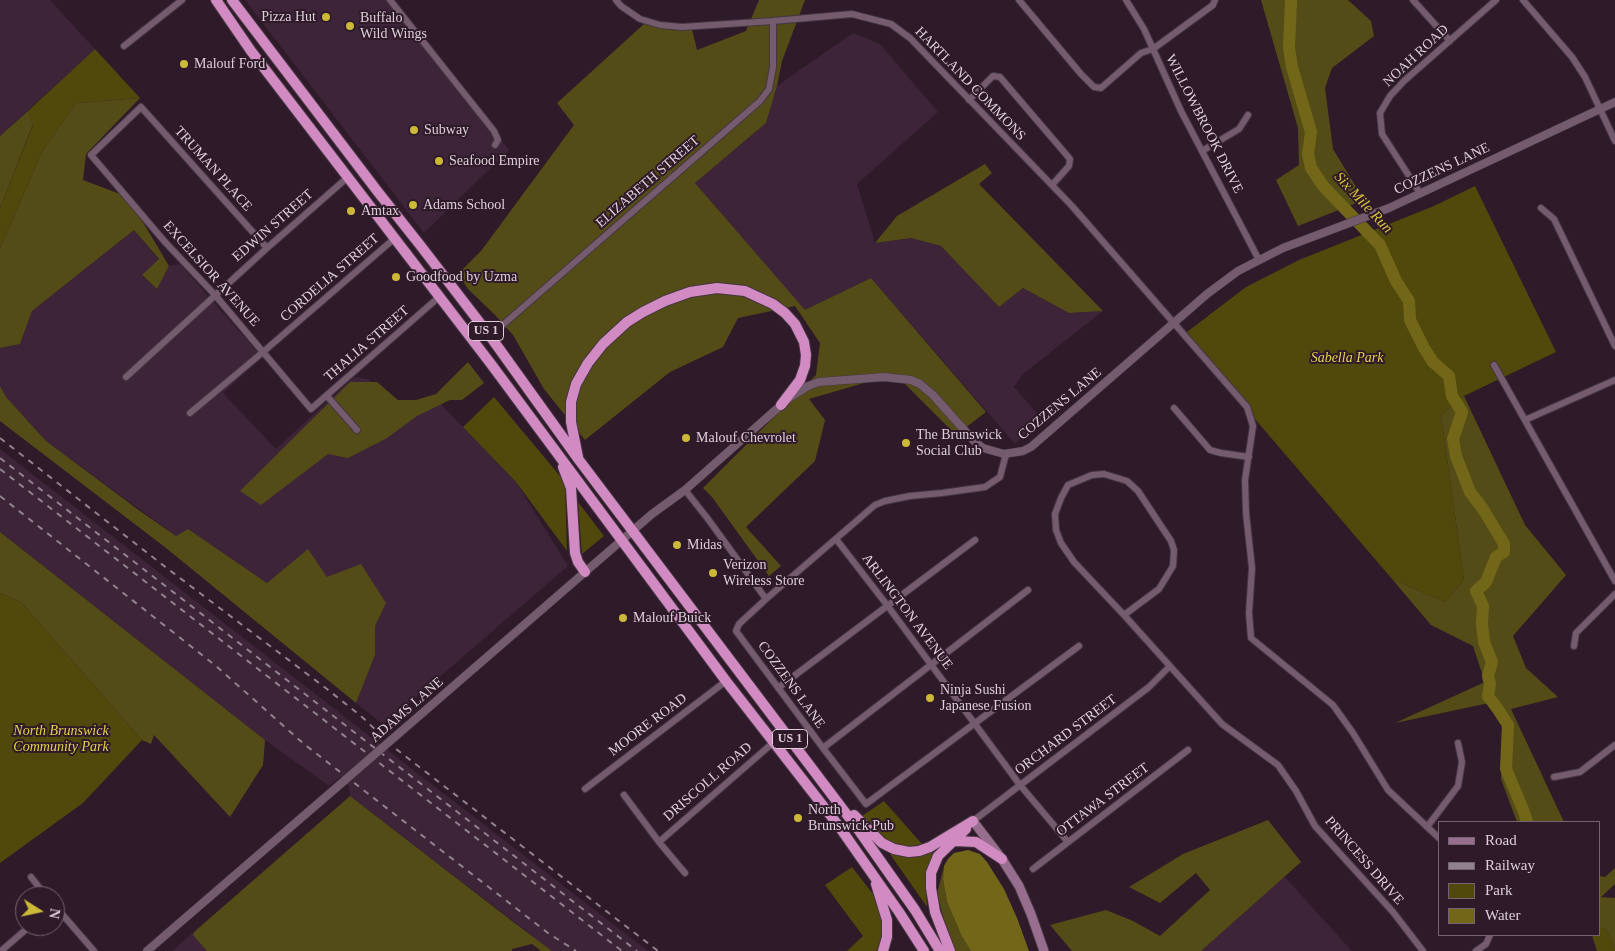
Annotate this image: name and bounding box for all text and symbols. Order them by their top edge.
place label: Pizza Hut [261,9,316,25]
place label: Buffalo Wild Wings [360,10,427,42]
marker: Pizza Hut [320,11,332,23]
marker: Buffalo Wild Wings [344,20,356,32]
street label: NOAH ROAD [1380,21,1452,91]
street label: HARTLAND COMMONS [911,23,1029,145]
street label: WILLOWBROOK DRIVE [1162,52,1246,196]
place label: Malouf Ford [194,56,265,72]
marker: Malouf Ford [178,58,190,70]
place label: Subway [424,122,469,138]
street label: TRUMAN PLACE [170,123,256,215]
marker: Subway [408,124,420,136]
street label: ELIZABETH STREET [593,132,703,232]
street label: COZZENS LANE [1391,139,1493,199]
place label: Seafood Empire [449,153,540,169]
marker: Seafood Empire [433,155,445,167]
water label: Six Mile Run [1330,169,1396,237]
street label: EDWIN STREET [229,186,317,266]
place label: Adams School [423,197,505,213]
marker: Adams School [407,199,419,211]
place label: Amtax [361,203,399,219]
marker: Amtax [345,205,357,217]
street label: EXCELSIOR AVENUE [159,218,263,330]
street label: CORDELIA STREET [277,230,383,326]
place label: Goodfood by Uzma [406,269,517,285]
marker: Goodfood by Uzma [390,271,402,283]
street label: THALIA STREET [321,303,413,385]
road number: US 1 [468,322,504,341]
park label: Sabella Park [1311,350,1383,366]
street label: COZZENS LANE [1015,364,1105,444]
place label: The Brunswick Social Club [916,427,1002,460]
place label: Malouf Chevrolet [696,430,796,446]
marker: Malouf Chevrolet [680,432,692,444]
marker: The Brunswick Social Club [900,437,912,449]
place label: Midas [687,537,722,553]
marker: Midas [671,539,683,551]
street label: ARLINGTON AVENUE [858,551,956,673]
place label: Verizon Wireless Store [723,557,804,590]
marker: Verizon Wireless Store [707,567,719,579]
place label: Malouf Buick [633,610,711,626]
marker: Malouf Buick [617,612,629,624]
street label: COZZENS LANE [754,638,828,732]
street label: ADAMS LANE [367,674,447,746]
place label: Ninja Sushi Japanese Fusion [940,682,1031,714]
street label: MOORE ROAD [606,690,690,760]
street label: ORCHARD STREET [1012,691,1120,779]
marker: Ninja Sushi Japanese Fusion [924,692,936,704]
park label: North Brunswick Community Park [13,723,109,756]
road number: US 1 [772,730,808,749]
street label: DRISCOLL ROAD [660,739,756,825]
street label: OTTAWA STREET [1053,760,1153,840]
place label: North Brunswick Pub [808,802,894,834]
marker: North Brunswick Pub [792,812,804,824]
street label: PRINCESS DRIVE [1321,813,1407,909]
legend [1438,821,1600,936]
text: Road [1485,832,1517,848]
text: Railway [1485,857,1535,873]
text: Park [1485,882,1513,898]
north arrow [15,886,65,936]
text: N [46,907,63,920]
text: Water [1485,907,1520,923]

